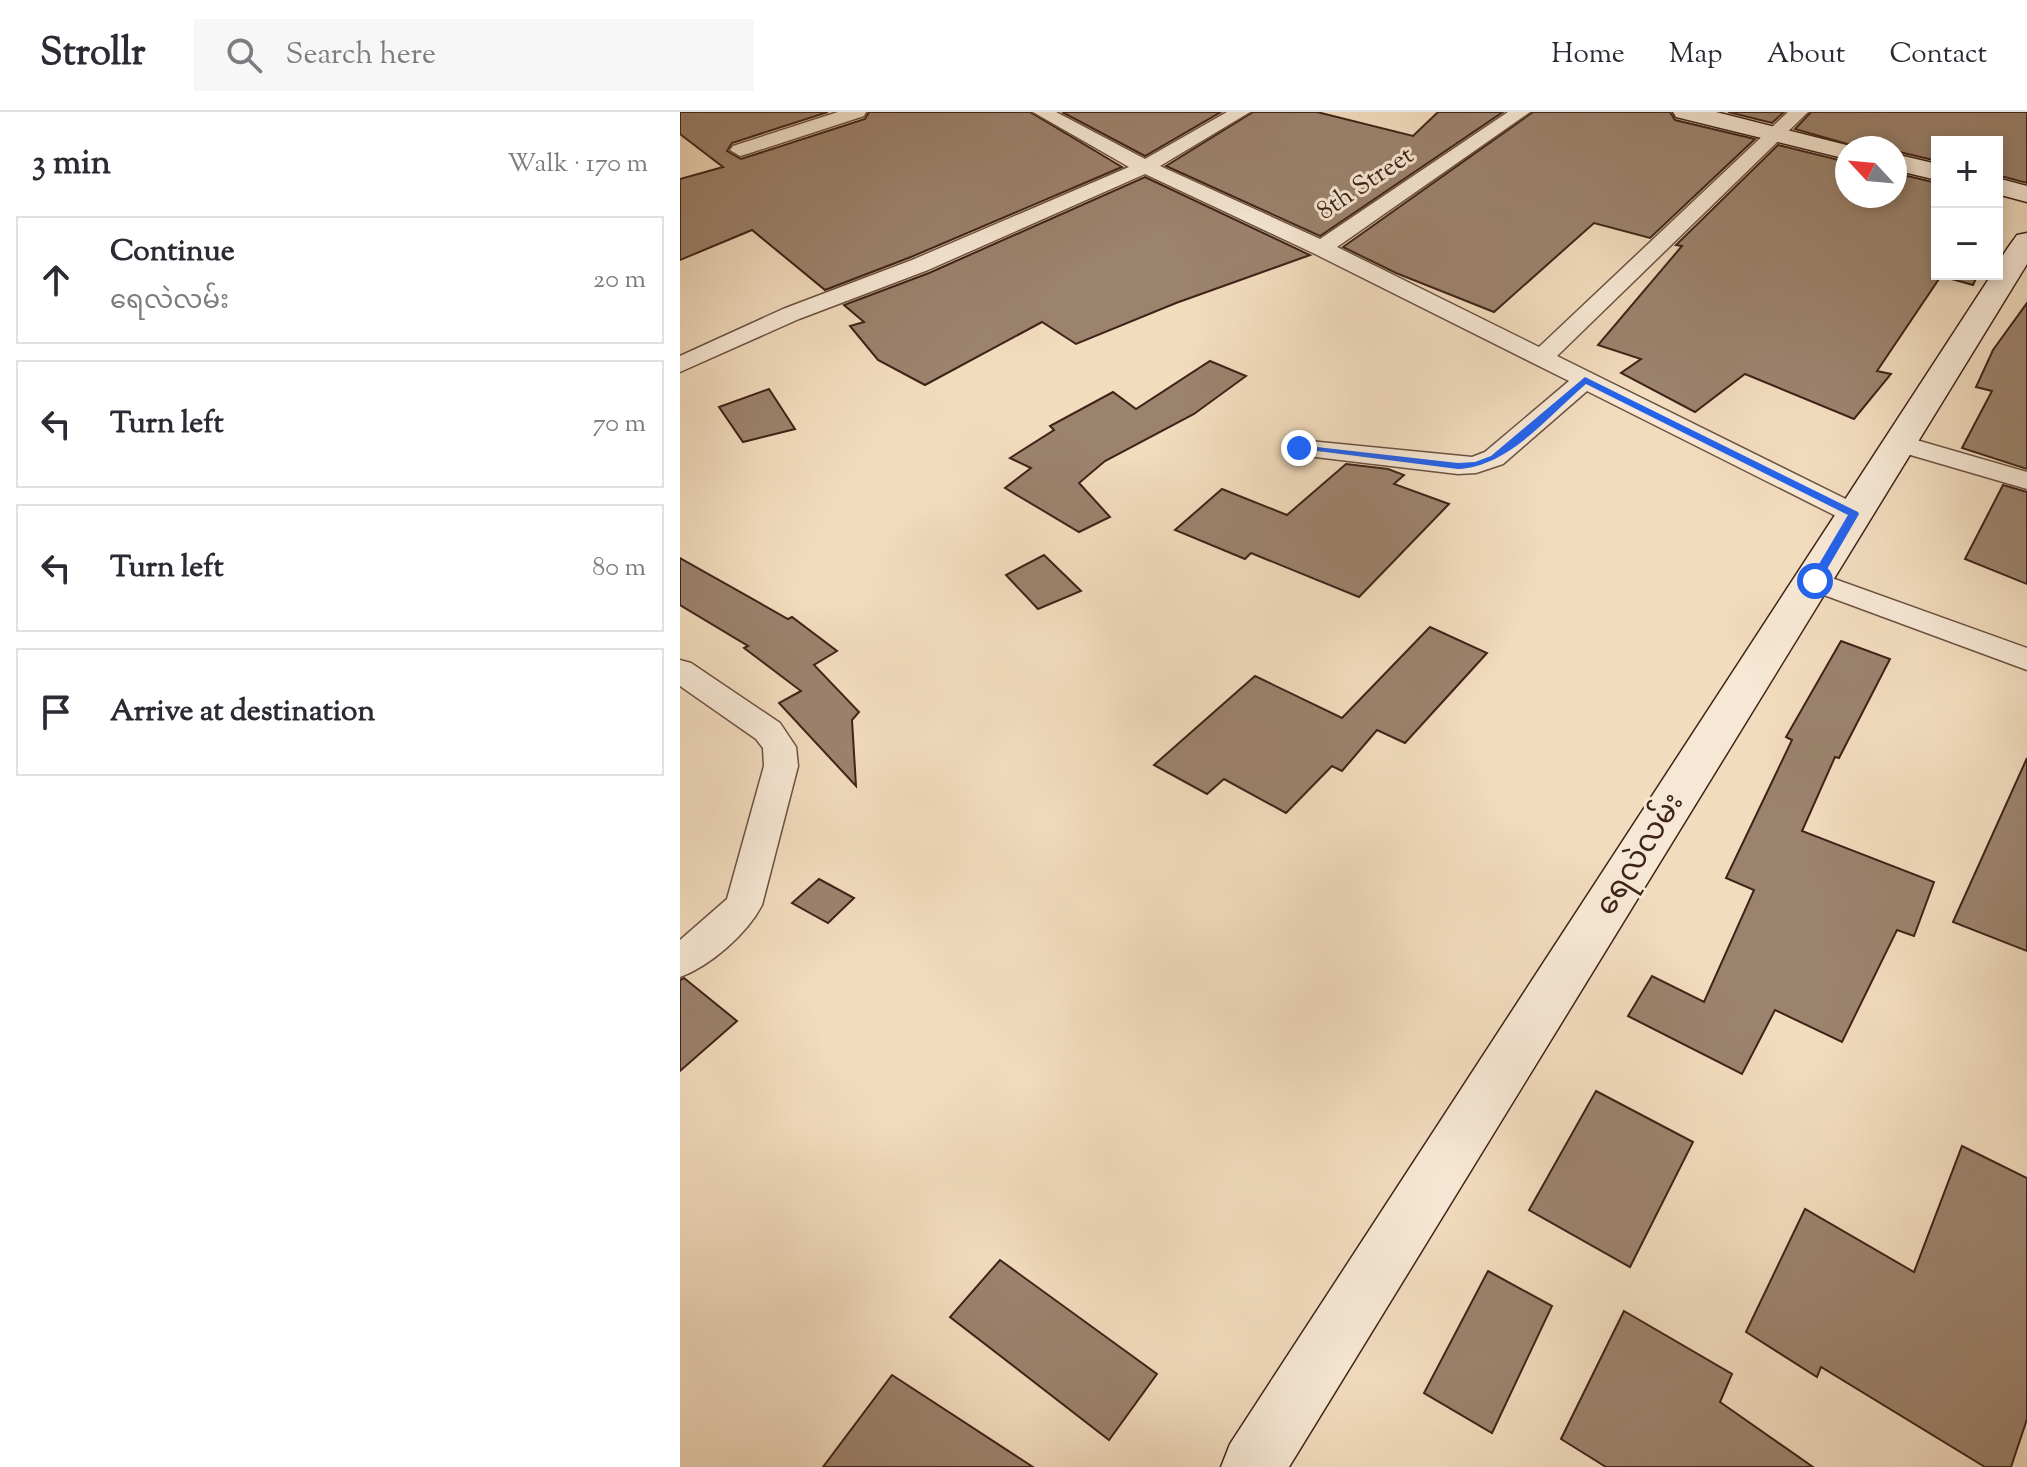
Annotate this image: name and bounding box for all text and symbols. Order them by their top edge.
search box [194,19,754,91]
text: Strollr [40,28,146,82]
icon: search [222,33,266,77]
text: Search here [286,34,436,77]
text: Home [1551,35,1625,75]
text: Map [1669,35,1723,75]
text: About [1767,35,1845,75]
text: Contact [1889,35,1987,75]
north arrow [1835,136,1907,208]
map controls [1931,136,2003,280]
button: + [1931,136,2003,208]
street label: 8th Street [1310,138,1422,230]
text: 3 min [32,140,111,189]
text: Walk · 170 m [507,146,648,183]
button: − [1931,208,2003,280]
text: Continue [110,231,235,274]
icon: ahead [34,258,78,302]
text: 20 m [593,262,646,299]
text: ရေလဲလမ်း [110,283,229,320]
icon: left [34,402,78,446]
text: Turn left [110,403,224,446]
text: 70 m [593,406,646,443]
route end [1281,430,1317,466]
icon: left [34,546,78,590]
text: Turn left [110,547,224,590]
text: 80 m [592,550,646,587]
route start [1797,563,1833,599]
icon: arrive [34,690,78,734]
text: Arrive at destination [110,691,375,734]
street label: ရေလဲလမ်း [1584,784,1696,925]

